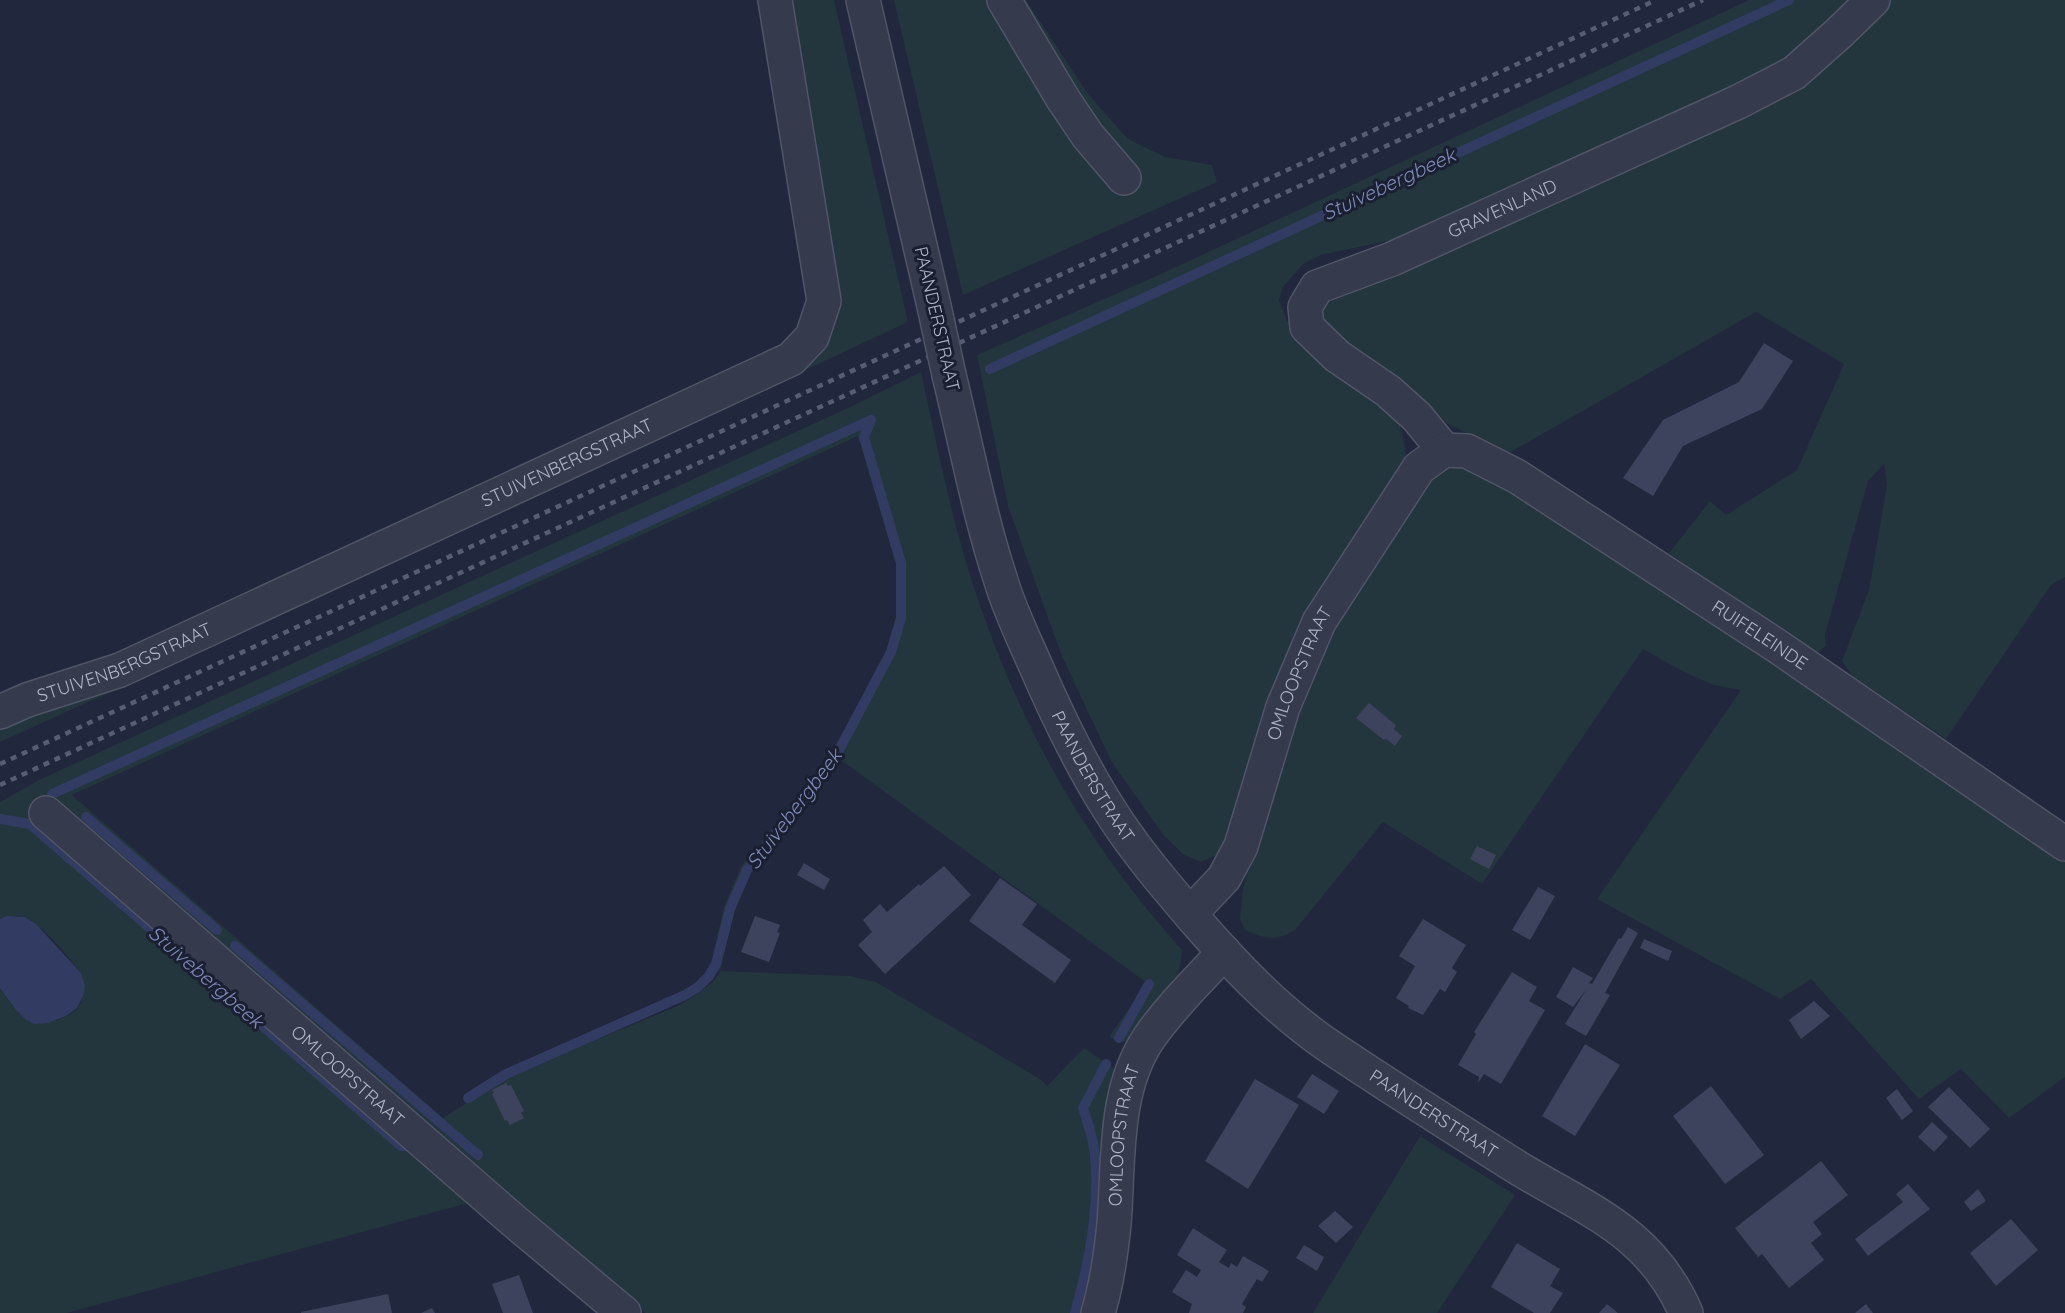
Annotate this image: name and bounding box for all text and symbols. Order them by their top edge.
water label: Stuivebergbeek [1318,141,1461,225]
street label: GRAVENLAND [1444,174,1560,243]
street label: PAANDERSTRAAT [910,244,965,394]
street label: STUIVENBERGSTRAAT [477,413,656,512]
street label: RUIFELEINDE [1708,595,1812,675]
street label: OMLOOPSTRAAT [1262,602,1337,743]
street label: STUIVENBERGSTRAAT [34,617,215,707]
street label: PAANDERSTRAAT [1047,707,1140,847]
water label: Stuivebergbeek [740,742,848,874]
water label: Stuivebergbeek [144,920,271,1035]
street label: OMLOOPSTRAAT [286,1020,409,1131]
street label: OMLOOPSTRAAT [1103,1061,1145,1207]
street label: PAANDERSTRAAT [1365,1064,1503,1163]

